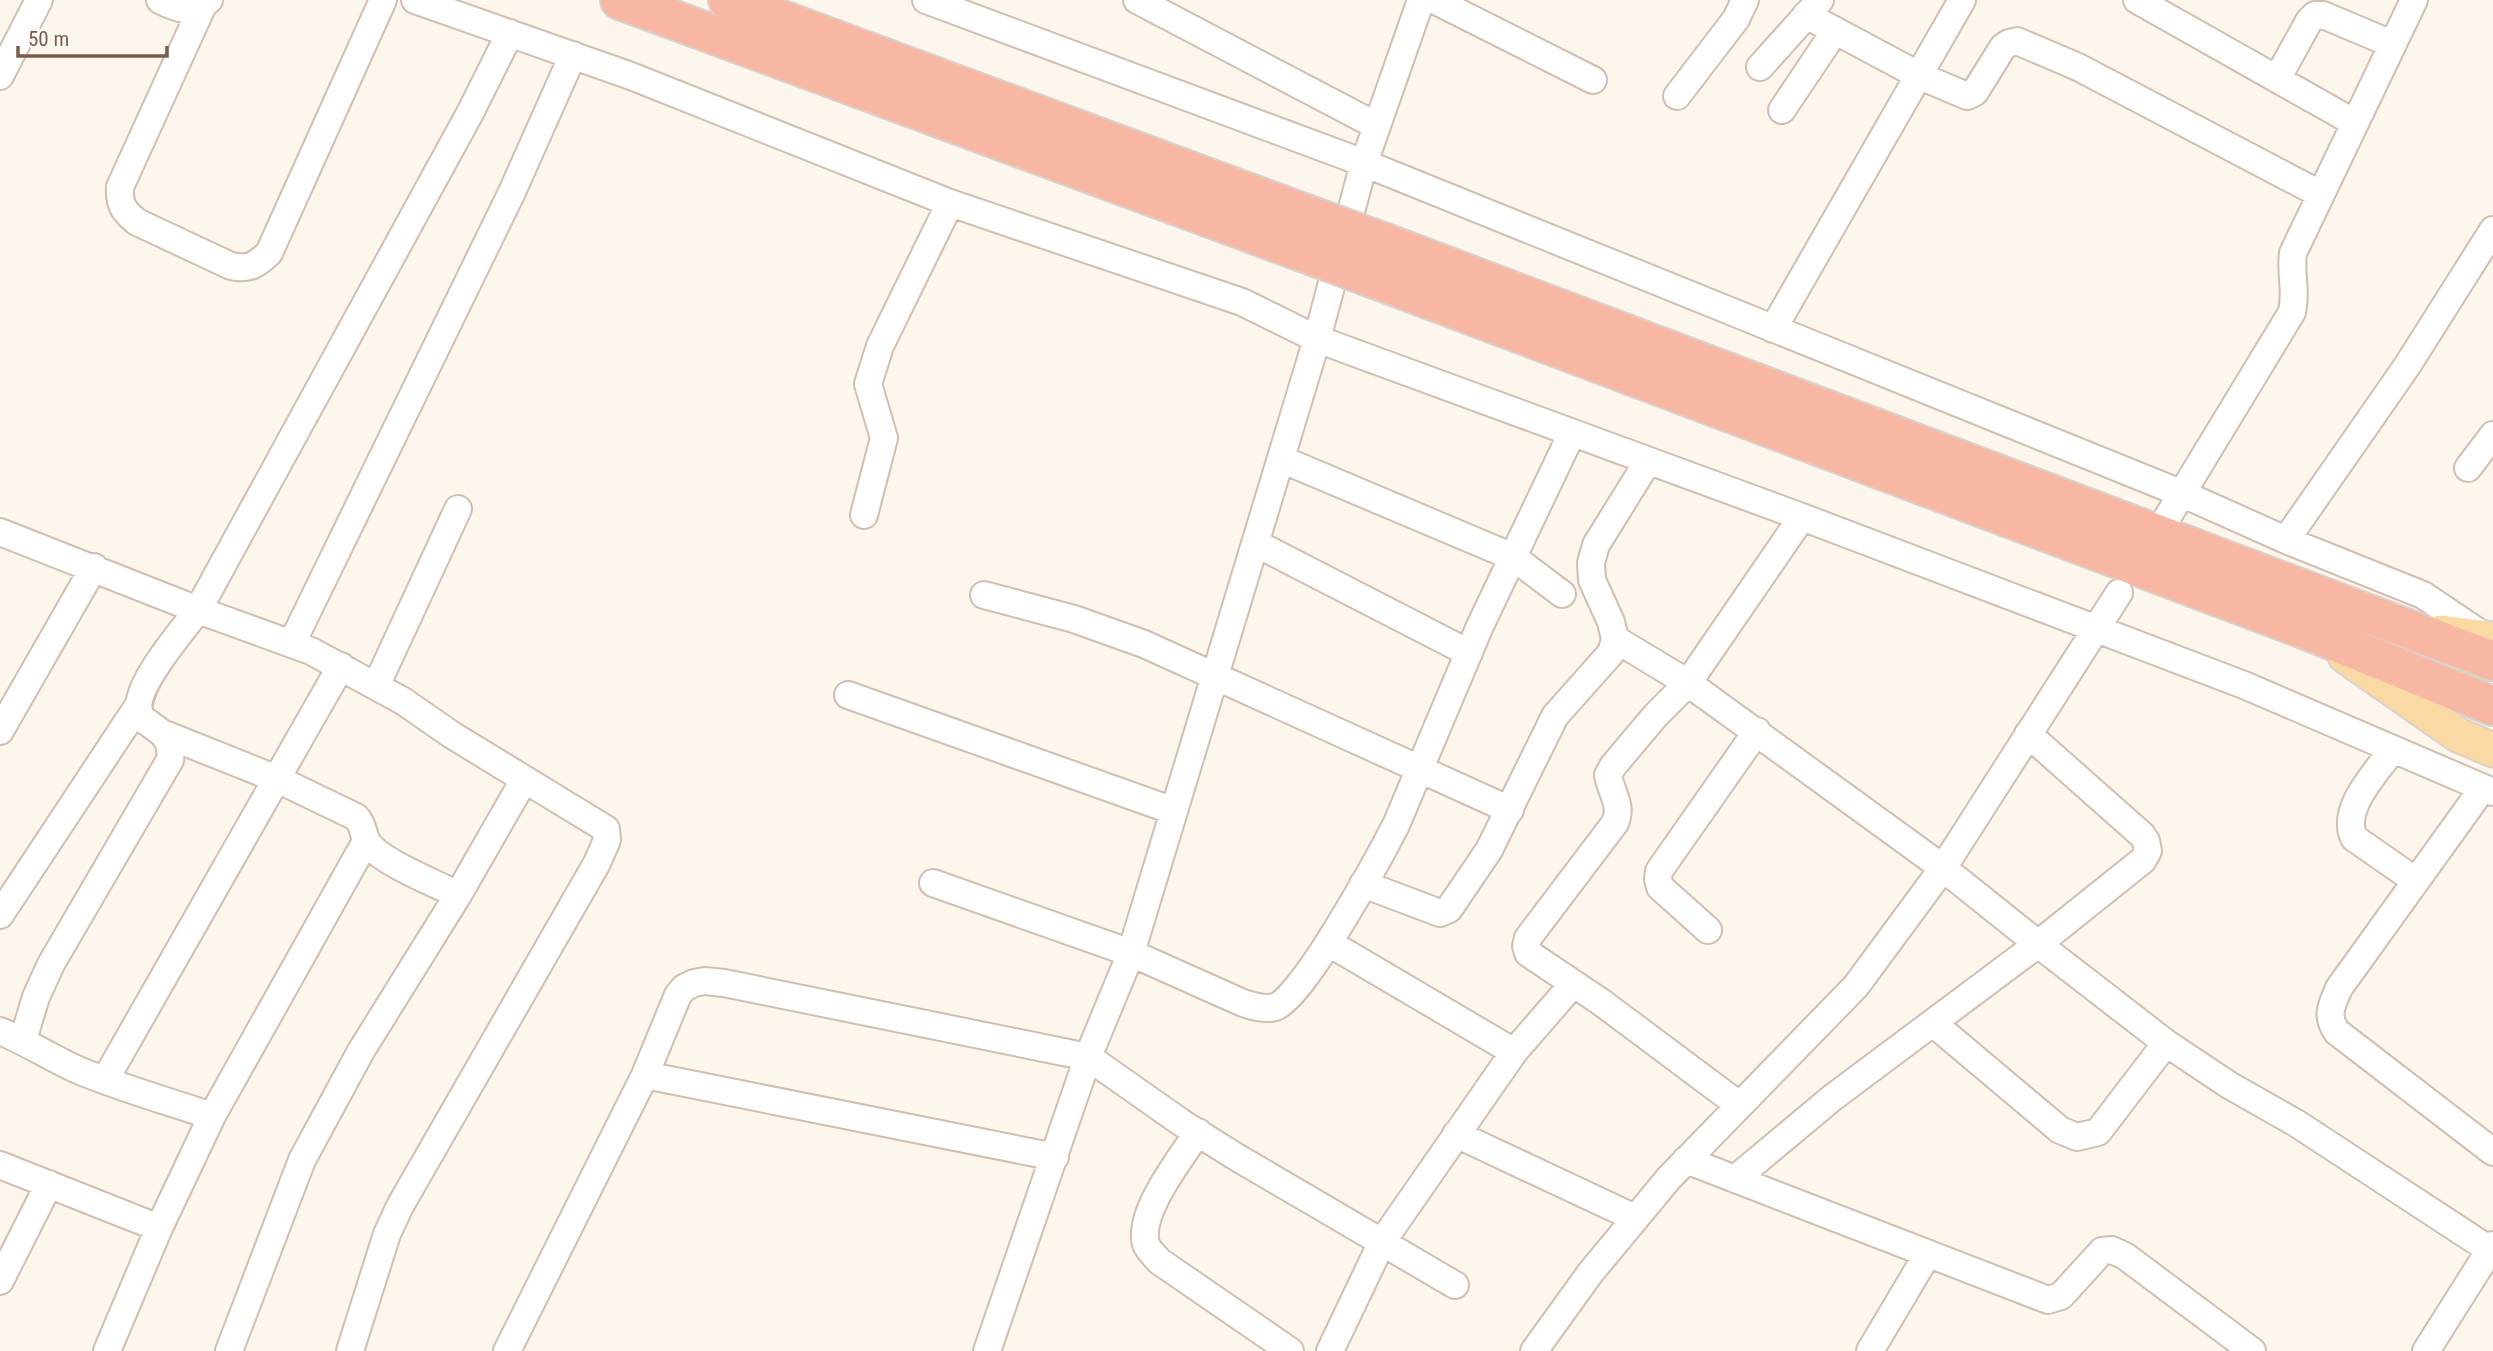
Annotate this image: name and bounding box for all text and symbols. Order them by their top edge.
scale bar [18,14,166,58]
text: 50 m [28,27,69,51]

